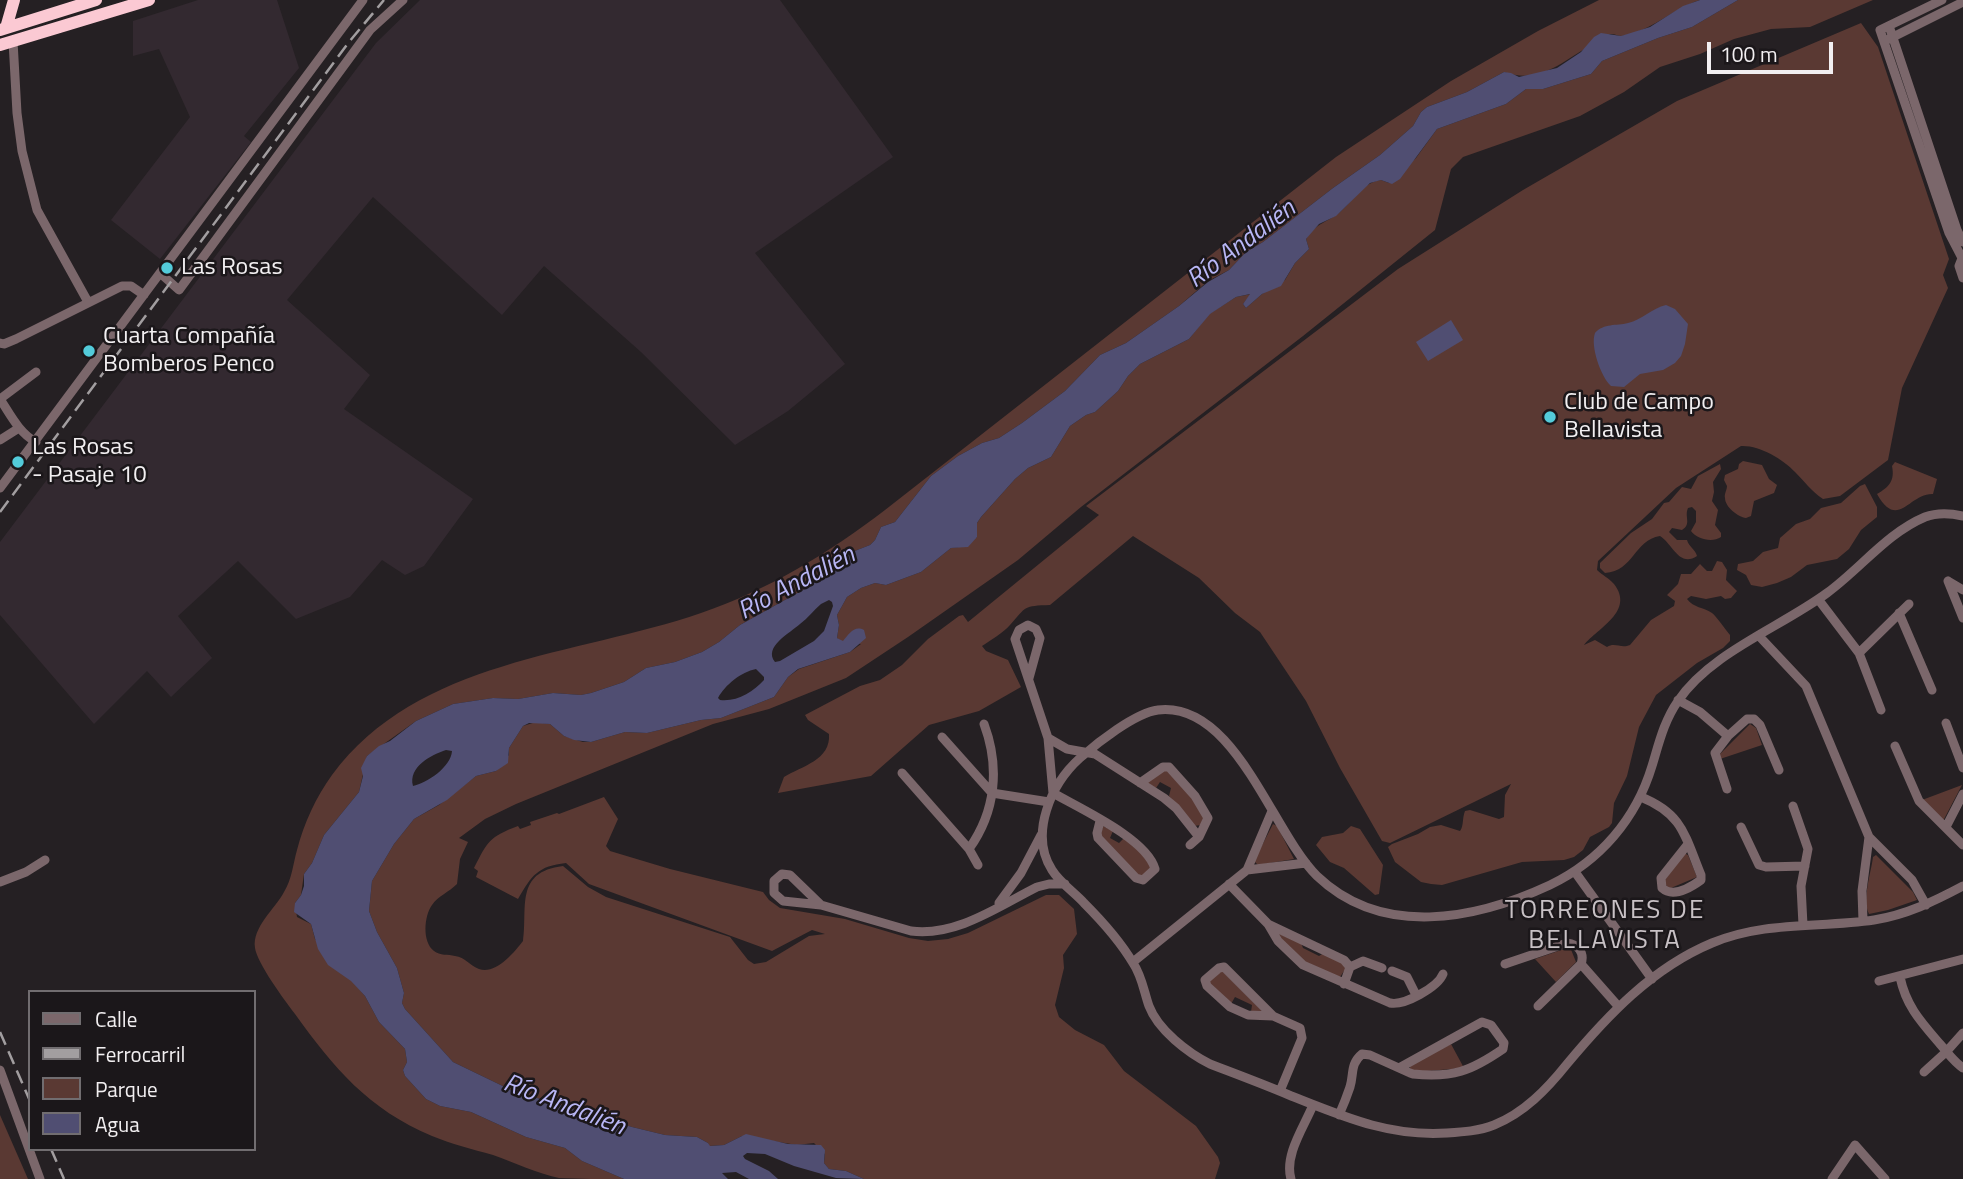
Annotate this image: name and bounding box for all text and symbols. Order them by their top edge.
scale bar [1711,28,1837,72]
text: 100 m [1720,38,1777,70]
water label: Río Andalién [1182,194,1302,296]
place label: Las Rosas [181,254,283,282]
marker: Las Rosas [159,260,175,276]
place label: Cuarta Compañía Bomberos Penco [103,323,275,379]
marker: Cuarta Compañía Bomberos Penco [81,343,97,359]
place label: Club de Campo Bellavista [1564,389,1714,445]
marker: Club de Campo Bellavista [1542,409,1558,425]
place label: Las Rosas - Pasaje 10 [32,434,147,490]
marker: Las Rosas - Pasaje 10 [10,454,26,470]
water label: Río Andalién [733,540,861,628]
district label: TORREONES DE BELLAVISTA [1506,896,1704,958]
legend [28,990,256,1151]
text: Calle [95,1003,137,1035]
text: Ferrocarril [95,1038,185,1070]
water label: Río Andalién [499,1069,629,1143]
text: Parque [95,1073,158,1105]
text: Agua [95,1108,140,1140]

